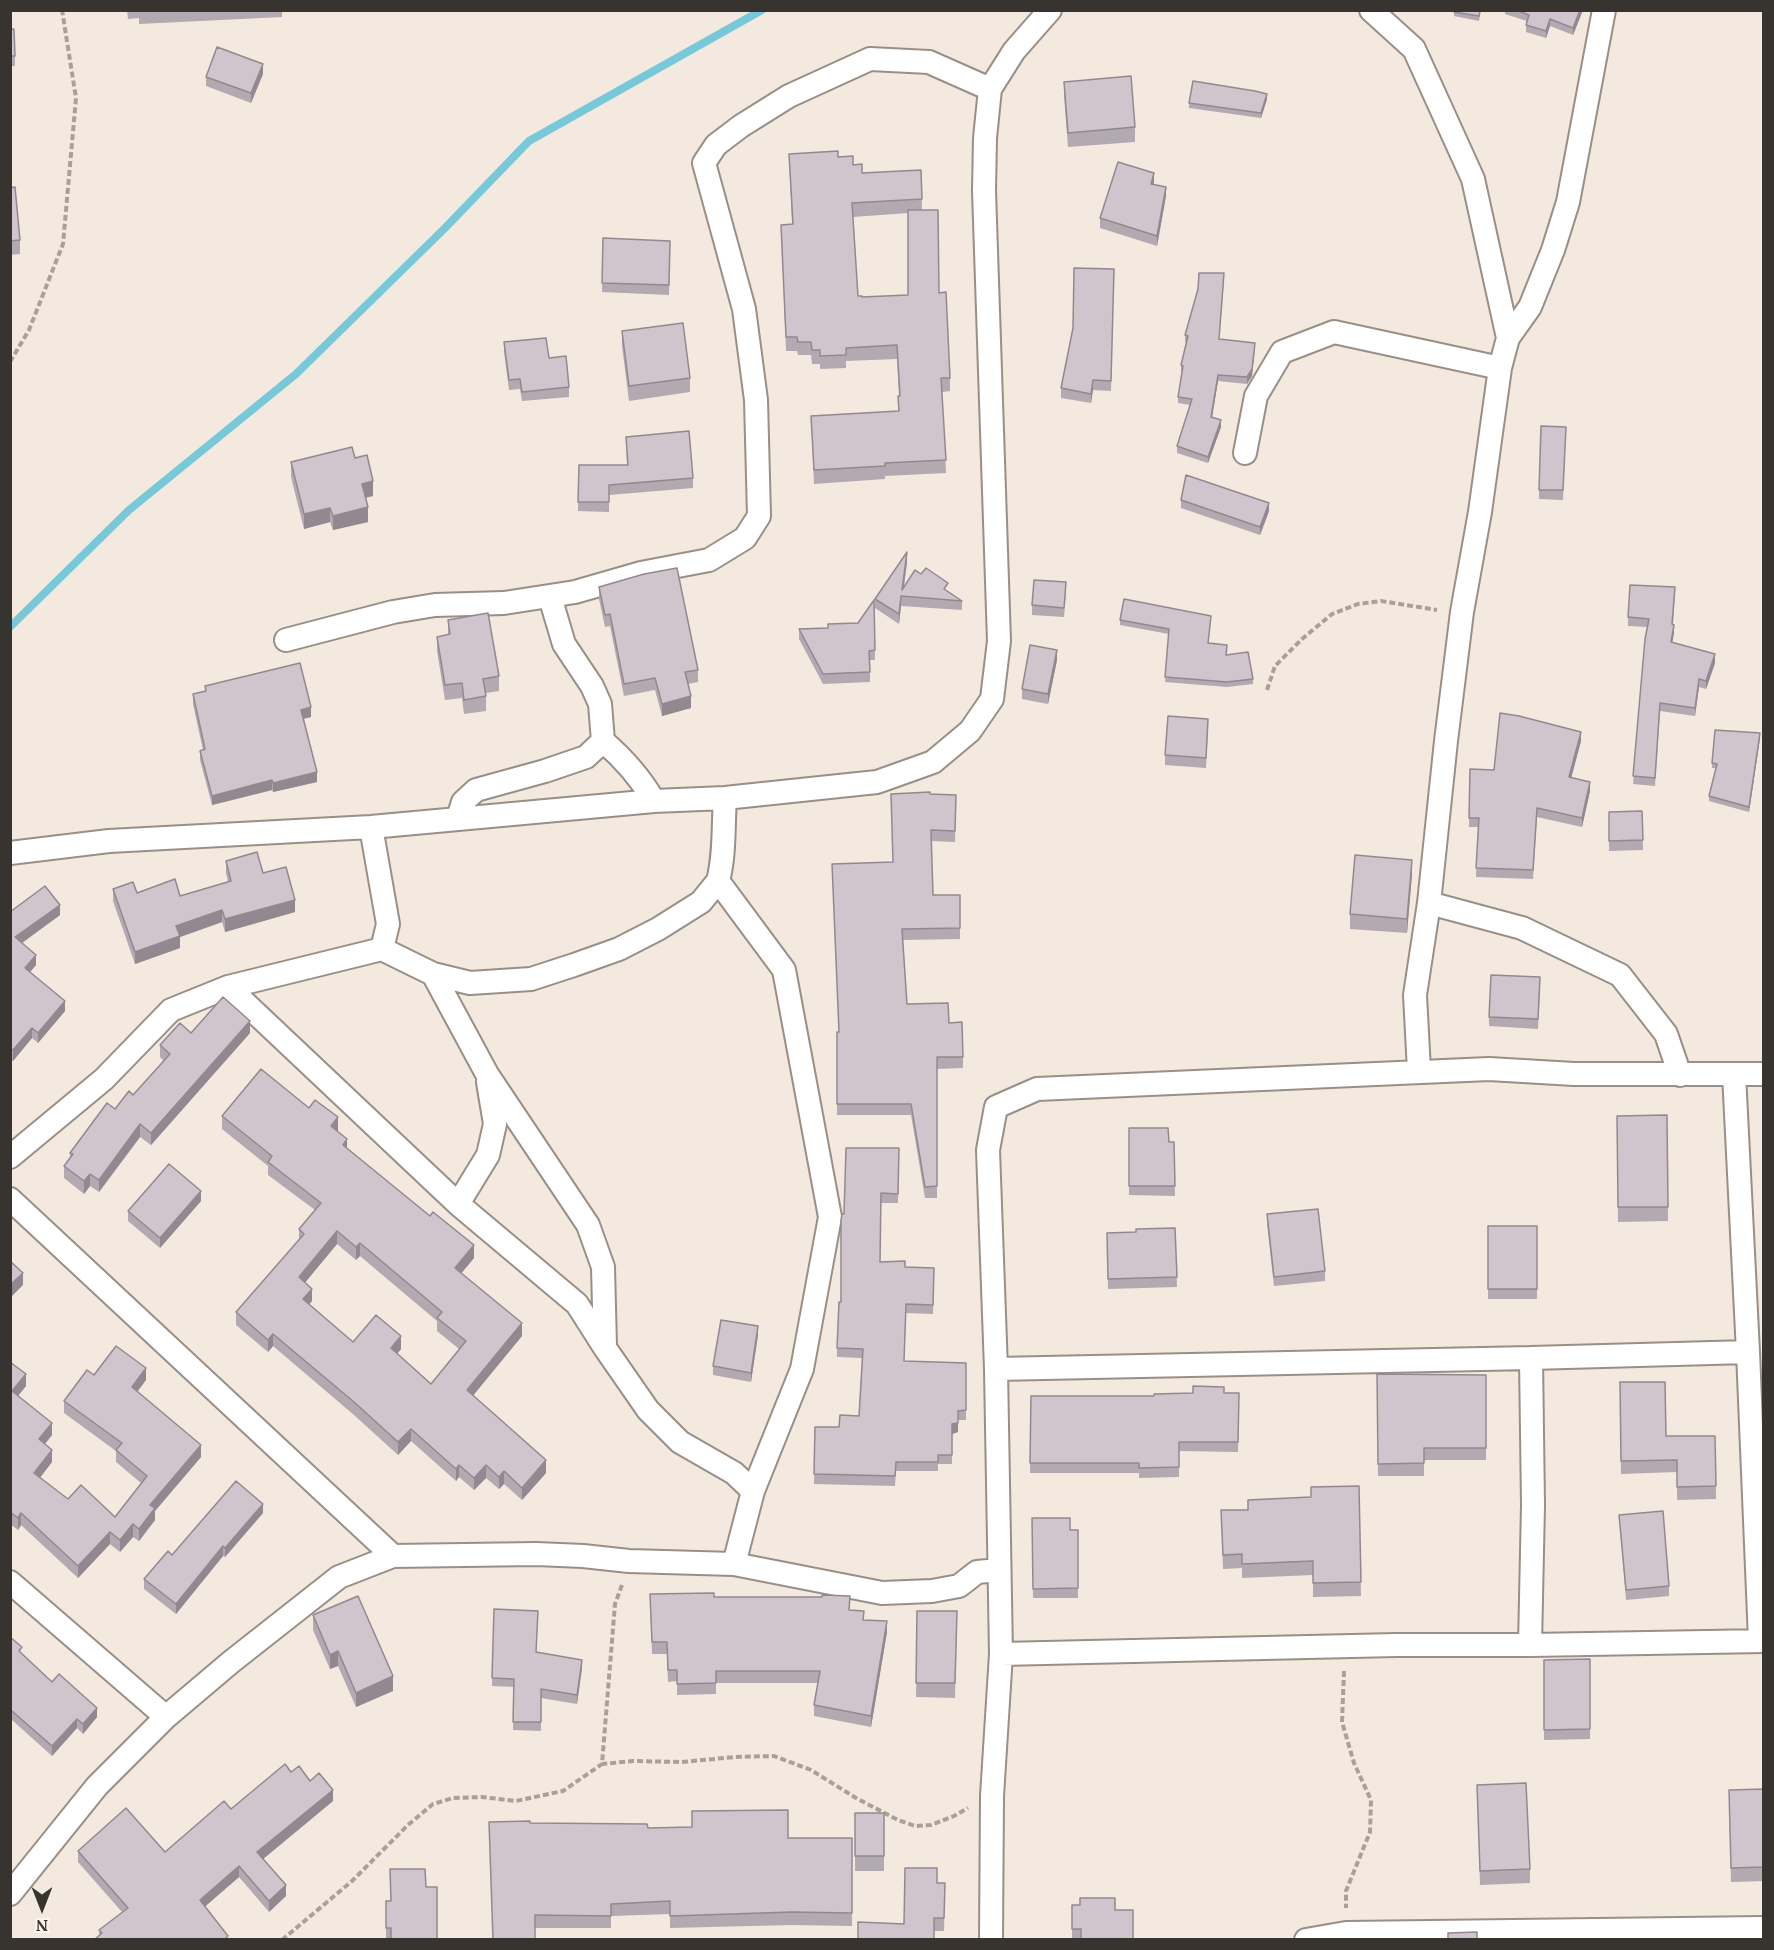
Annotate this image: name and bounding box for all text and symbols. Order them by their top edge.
north arrow [12,1878,72,1938]
text: N [36,1915,48,1937]

